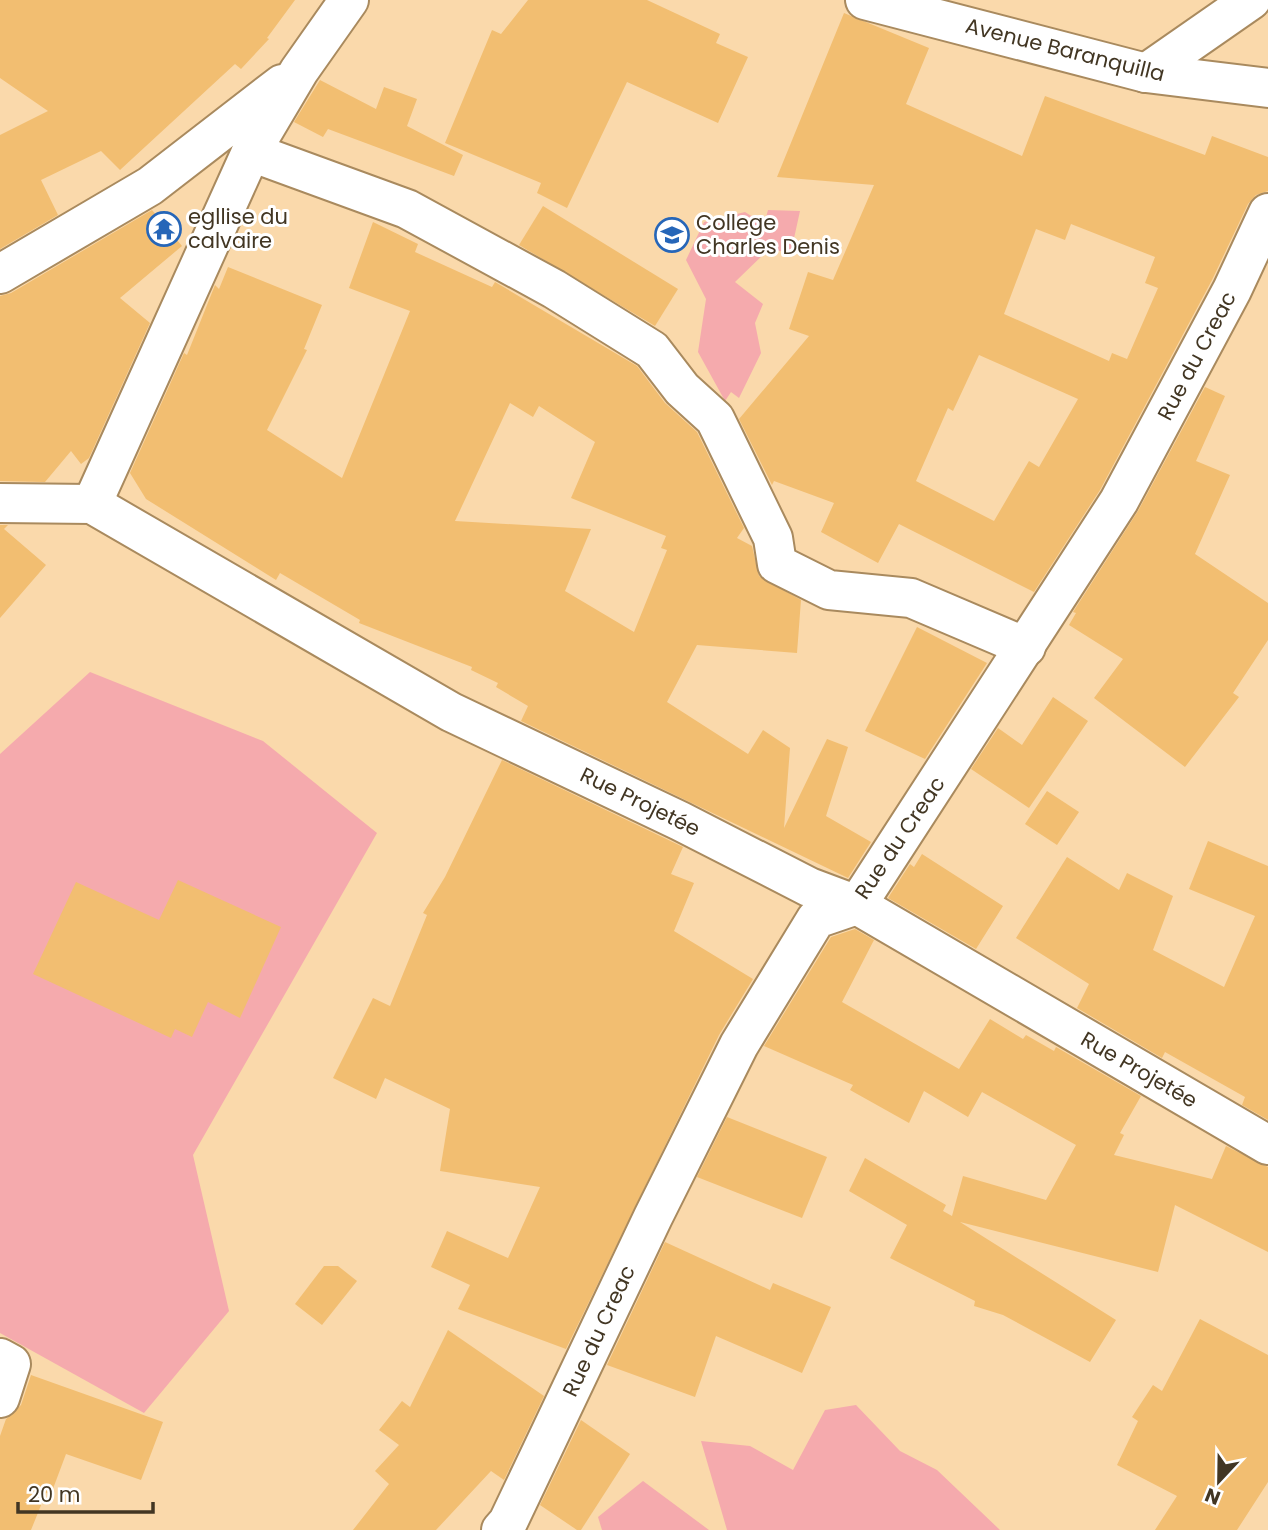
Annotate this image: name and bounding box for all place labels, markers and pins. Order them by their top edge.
place label: egllise du calvaire [188,202,288,255]
place label: College Charles Denis [696,208,840,261]
temple icon: egllise du calvaire [145,210,183,248]
school or university icon: College Charles Denis [653,216,691,254]

